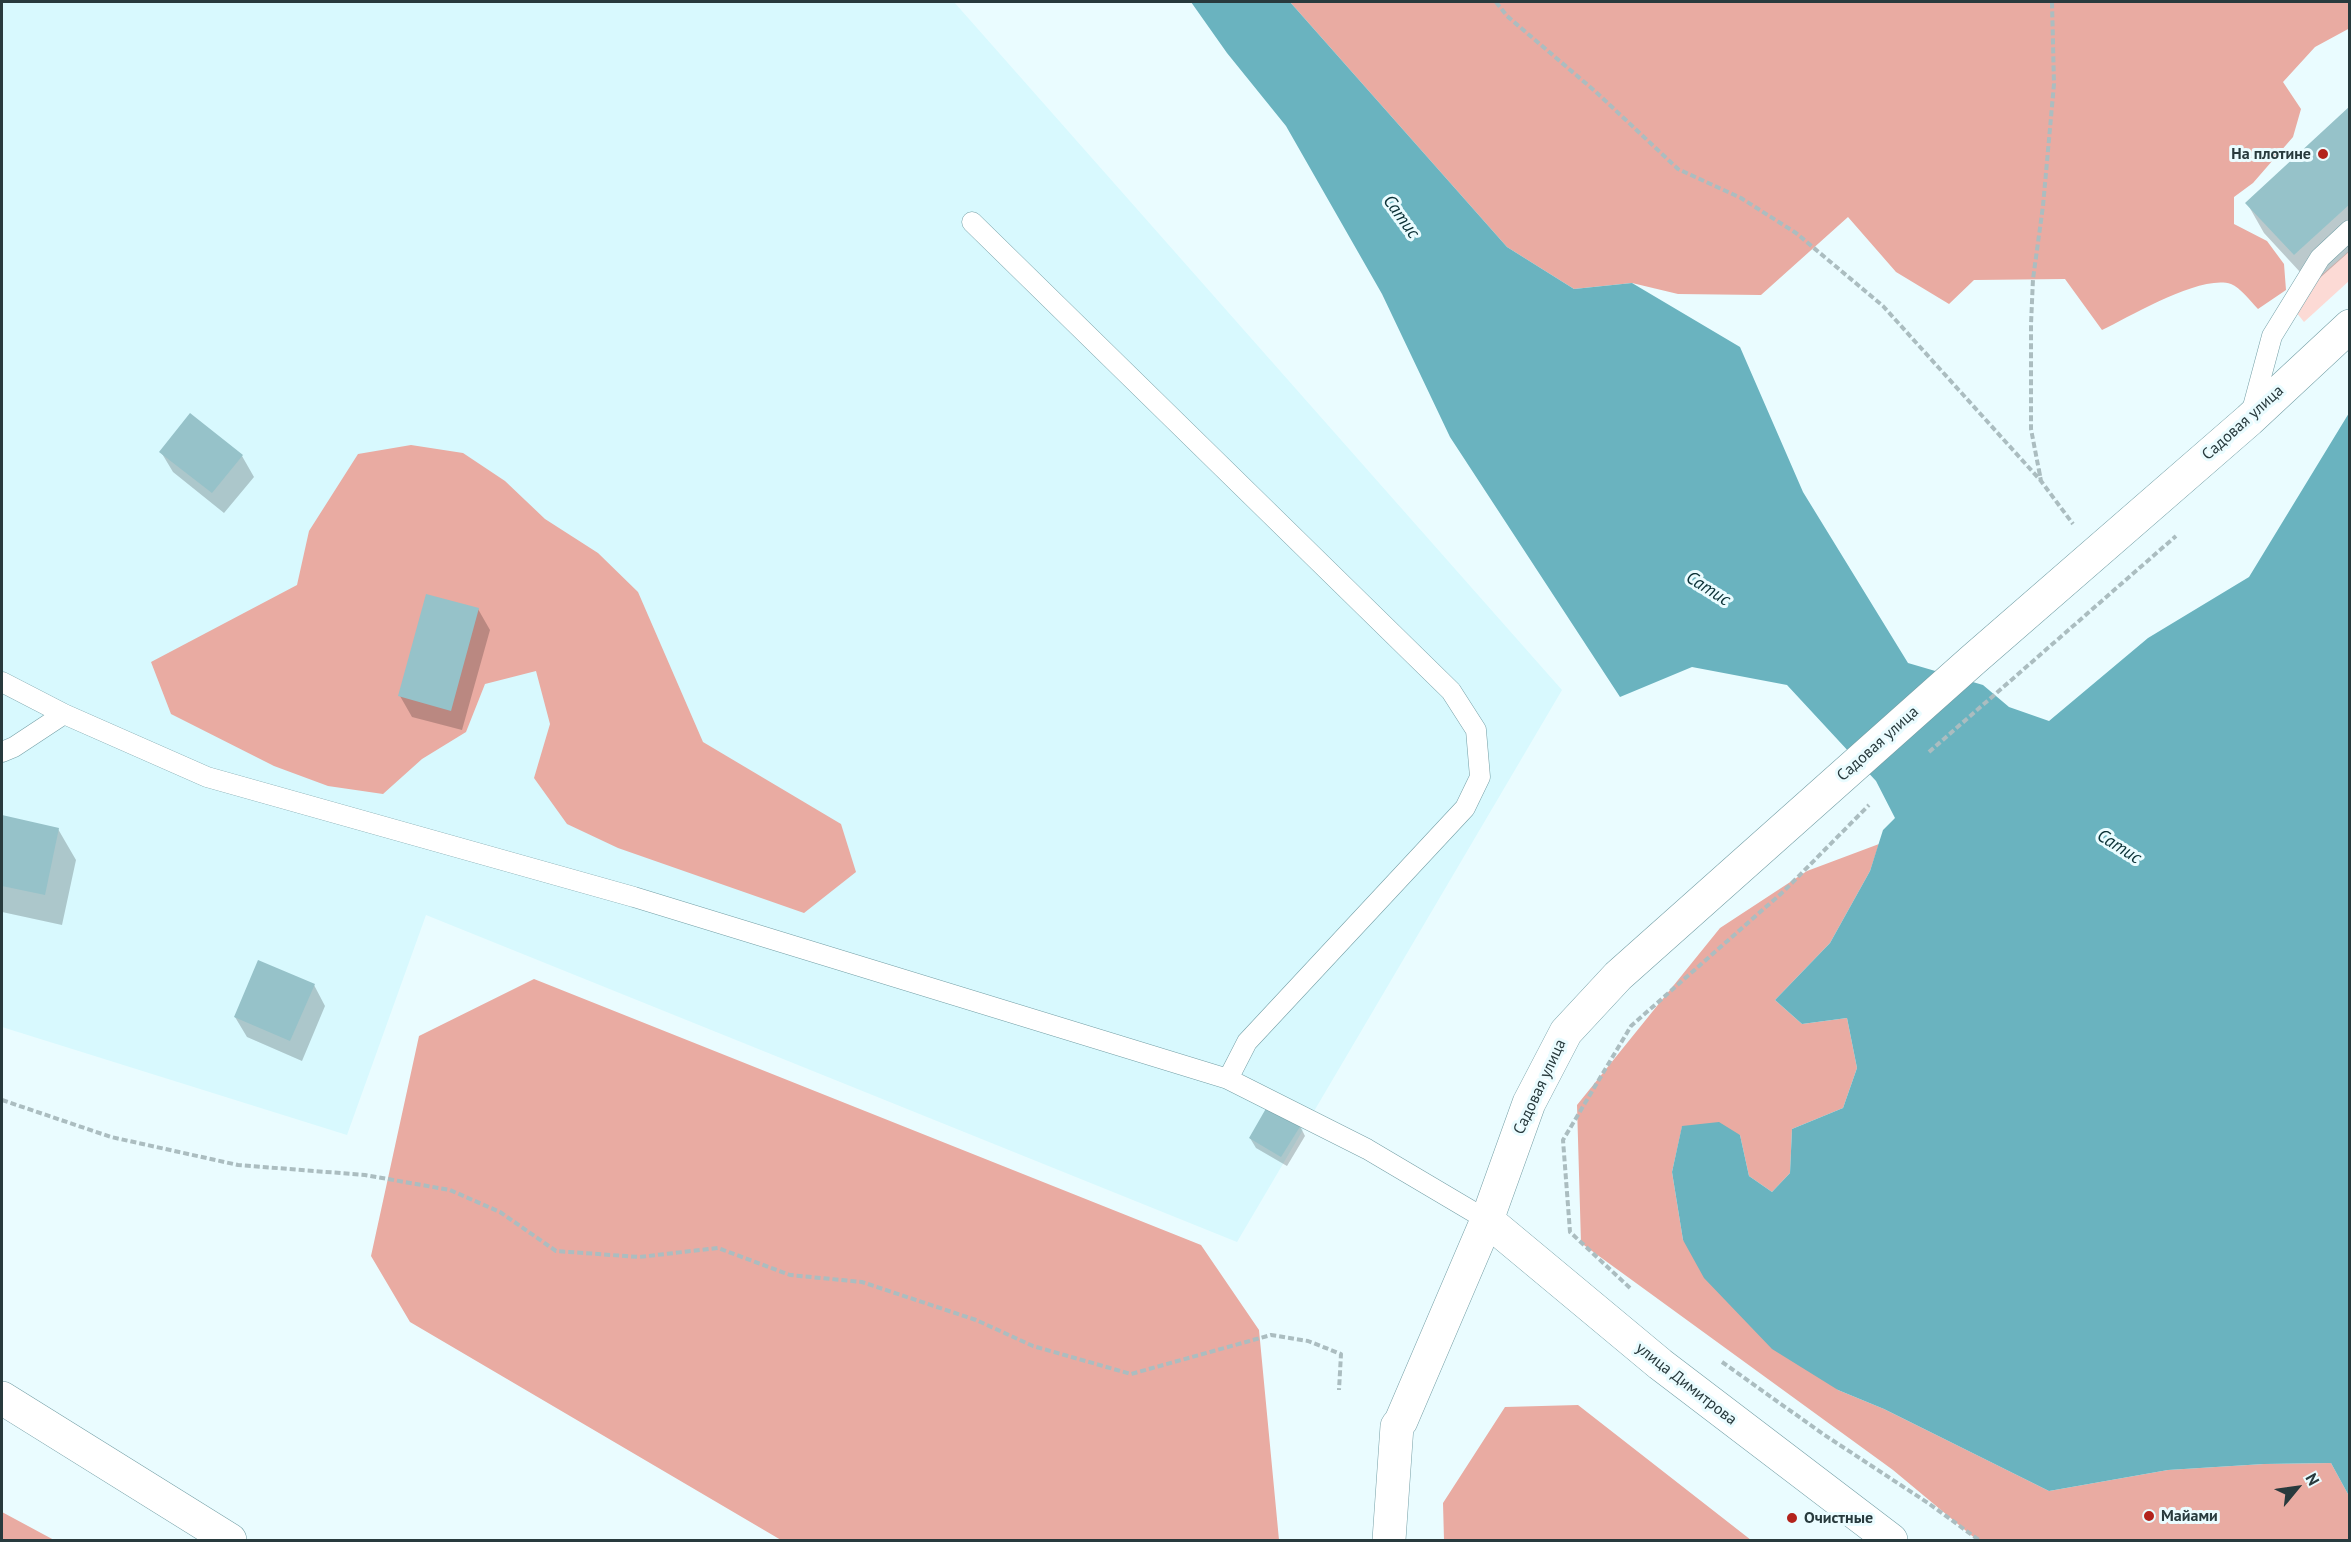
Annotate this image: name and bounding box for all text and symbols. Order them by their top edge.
place label: На плотине [2231,144,2311,164]
marker: На плотине [2316,147,2330,161]
water label: Сатис [1378,191,1424,243]
street label: Садовая улица [2198,381,2288,465]
water label: Сатис [1682,567,1734,611]
street label: Садовая улица [1833,702,1923,786]
water label: Сатис [2093,825,2145,869]
street label: Садовая улица [1510,1036,1570,1138]
street label: улица Димитрова [1632,1339,1740,1429]
north arrow [2267,1458,2327,1518]
text: N [2301,1470,2324,1489]
place label: Майами [2161,1506,2218,1526]
place label: Очистные [1804,1508,1873,1528]
marker: Майами [2142,1509,2156,1523]
marker: Очистные [1785,1511,1799,1525]

